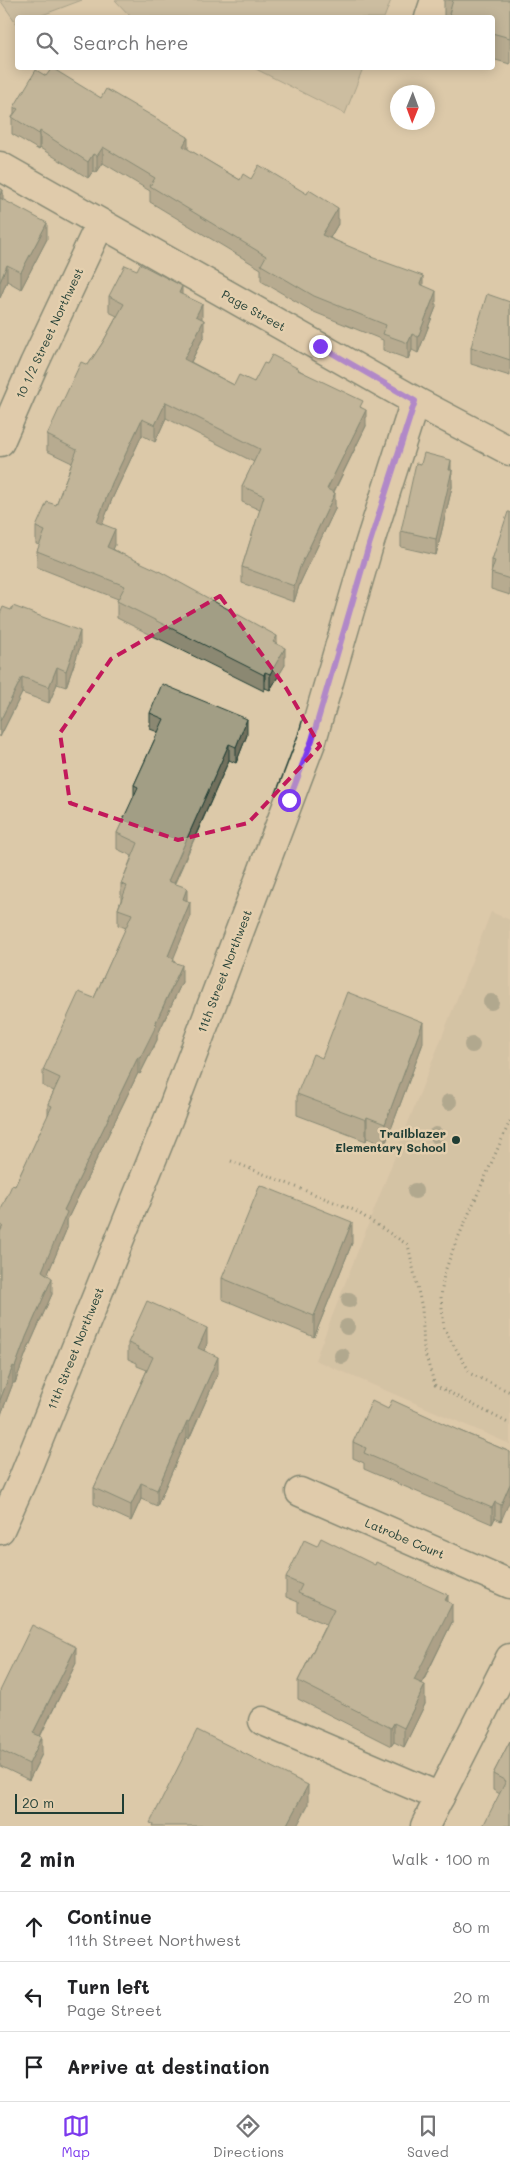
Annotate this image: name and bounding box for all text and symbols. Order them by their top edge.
search box [15,15,495,70]
icon: search [33,29,61,57]
text: Search here [73,30,189,55]
north arrow [390,85,435,130]
street label: 10 1/2 Street Northwest [12,265,86,401]
street label: Page Street [219,286,289,334]
route end [309,335,332,358]
route start [278,789,301,812]
street label: 11th Street Northwest [193,907,255,1035]
place label: Trailblazer Elementary School [335,1125,446,1155]
marker: Trailblazer Elementary School [450,1134,462,1146]
street label: 11th Street Northwest [43,1284,107,1412]
street label: Latrobe Court [363,1514,447,1562]
scale bar [15,1791,124,1814]
text: 20 m [22,1793,54,1812]
text: 2 min [20,1845,75,1872]
text: Walk · 100 m [391,1848,490,1869]
text: Continue [67,1904,152,1929]
icon: ahead [20,1913,48,1941]
text: 80 m [453,1916,490,1937]
text: 11th Street Northwest [67,1929,241,1950]
text: Turn left [67,1974,150,1999]
icon: left [20,1983,48,2011]
text: 20 m [453,1986,490,2007]
text: Page Street [67,1999,162,2020]
icon: arrive [20,2053,48,2081]
text: Arrive at destination [67,2054,270,2079]
tab: Map [61,2112,90,2161]
tab: Directions [213,2112,284,2161]
tab: Saved [407,2112,449,2161]

